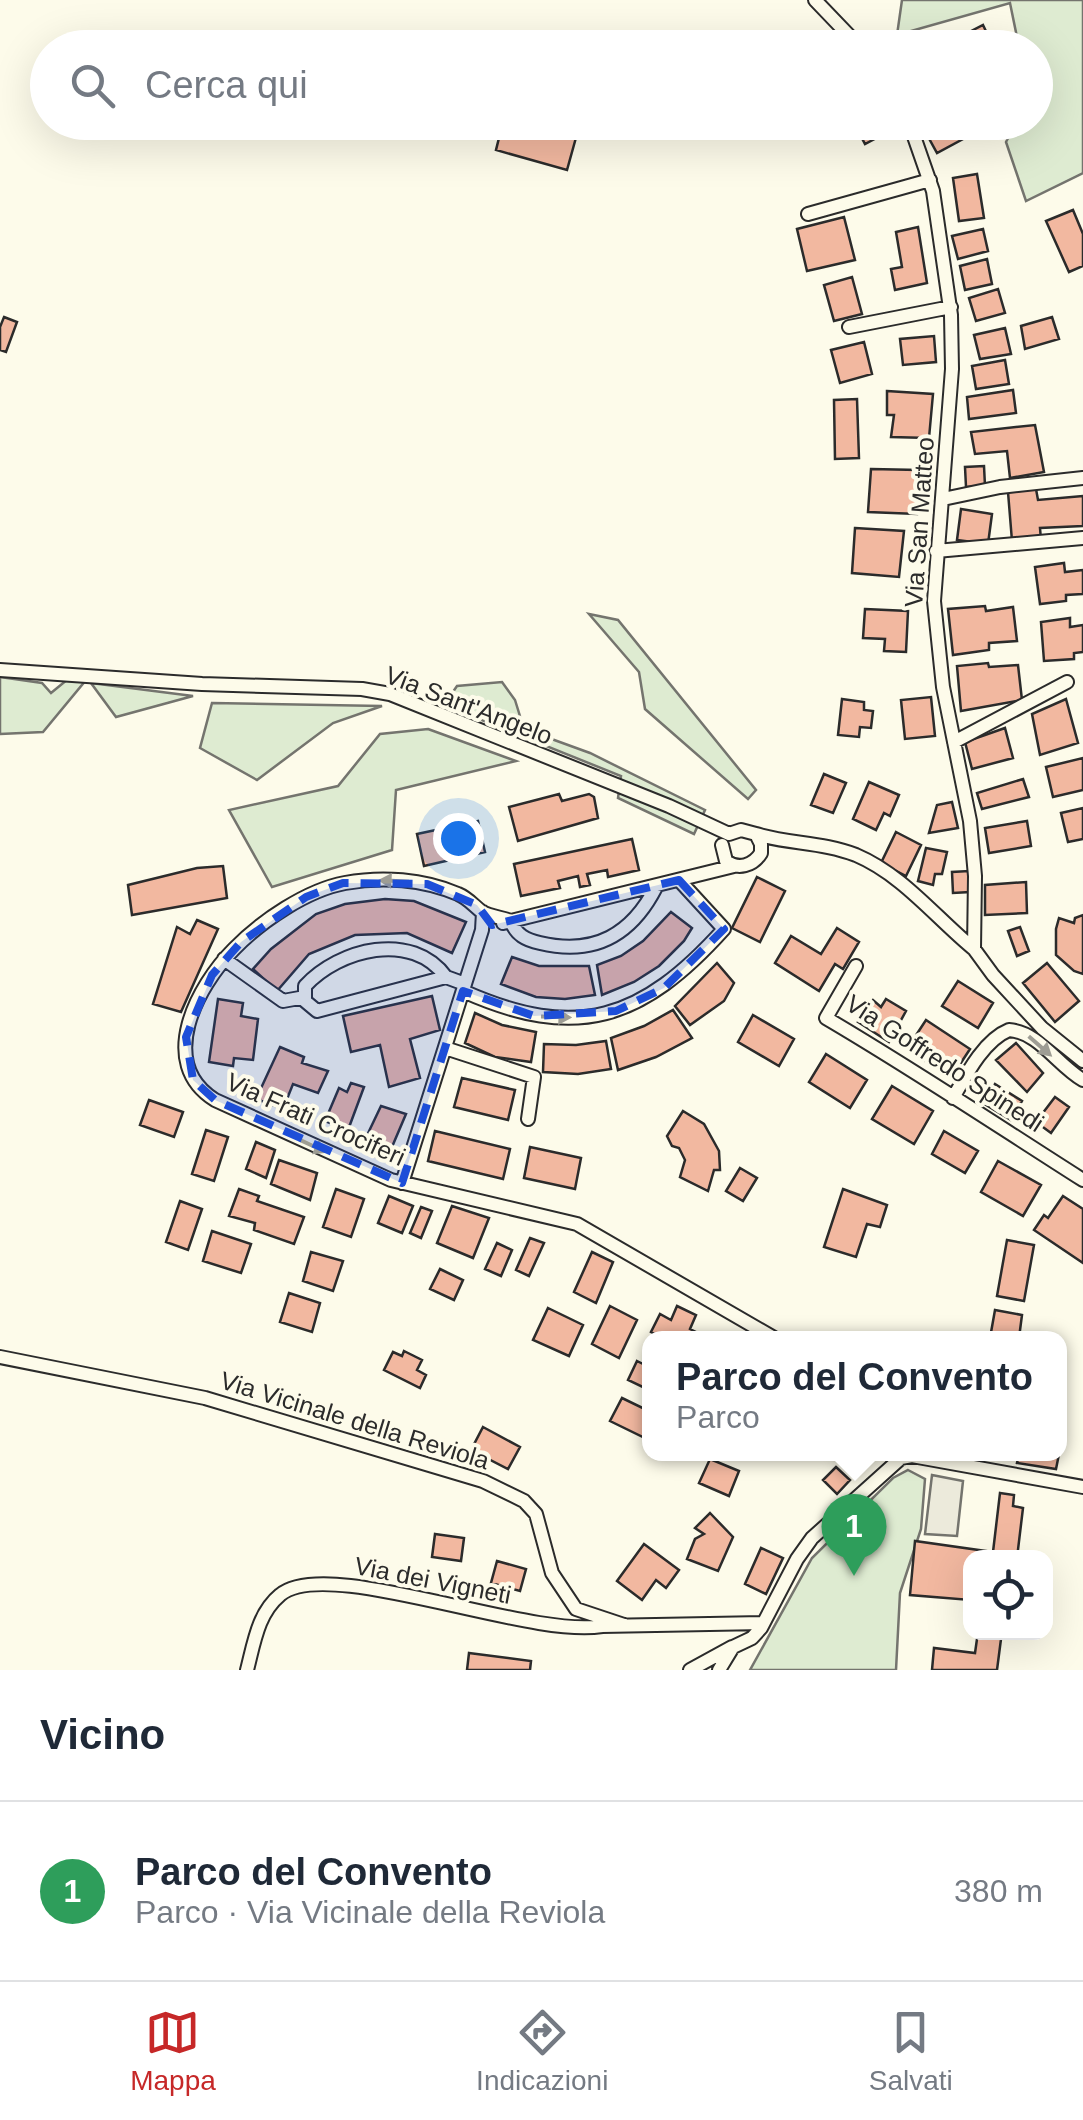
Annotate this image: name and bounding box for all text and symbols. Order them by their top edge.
search box [30,30,1053,140]
icon: search [65,58,120,113]
text: Cerca qui [145,64,308,106]
street label: Via San Matteo [899,436,939,608]
street label: Via Sant'Angelo [382,660,556,750]
your location [433,813,484,864]
one-way arrow [378,873,409,889]
street label: Via Goffredo Spinedi [841,989,1049,1137]
one-way arrow [540,1010,572,1026]
one-way arrow [1028,1034,1052,1057]
street label: Via Frati Crociferi [222,1067,410,1171]
one-way arrow [299,1138,328,1155]
popup [642,1331,1067,1461]
text: Parco del Convento [676,1356,1033,1398]
street label: Via Vicinale della Reviola [217,1366,493,1474]
text: Parco [676,1399,760,1435]
pin: 1 [822,1494,886,1576]
map controls [963,1550,1053,1640]
button: locate [963,1550,1053,1640]
street label: Via dei Vigneti [352,1551,514,1609]
text: Vicino [40,1711,165,1758]
text: Parco del Convento [135,1851,492,1893]
text: 1 [64,1873,81,1909]
text: 380 m [954,1873,1043,1909]
text: Parco · Via Vicinale della Reviola [135,1894,605,1930]
tab: Mappa [130,2005,216,2097]
tab: Indicazioni [476,2005,608,2097]
tab: Salvati [869,2005,953,2097]

